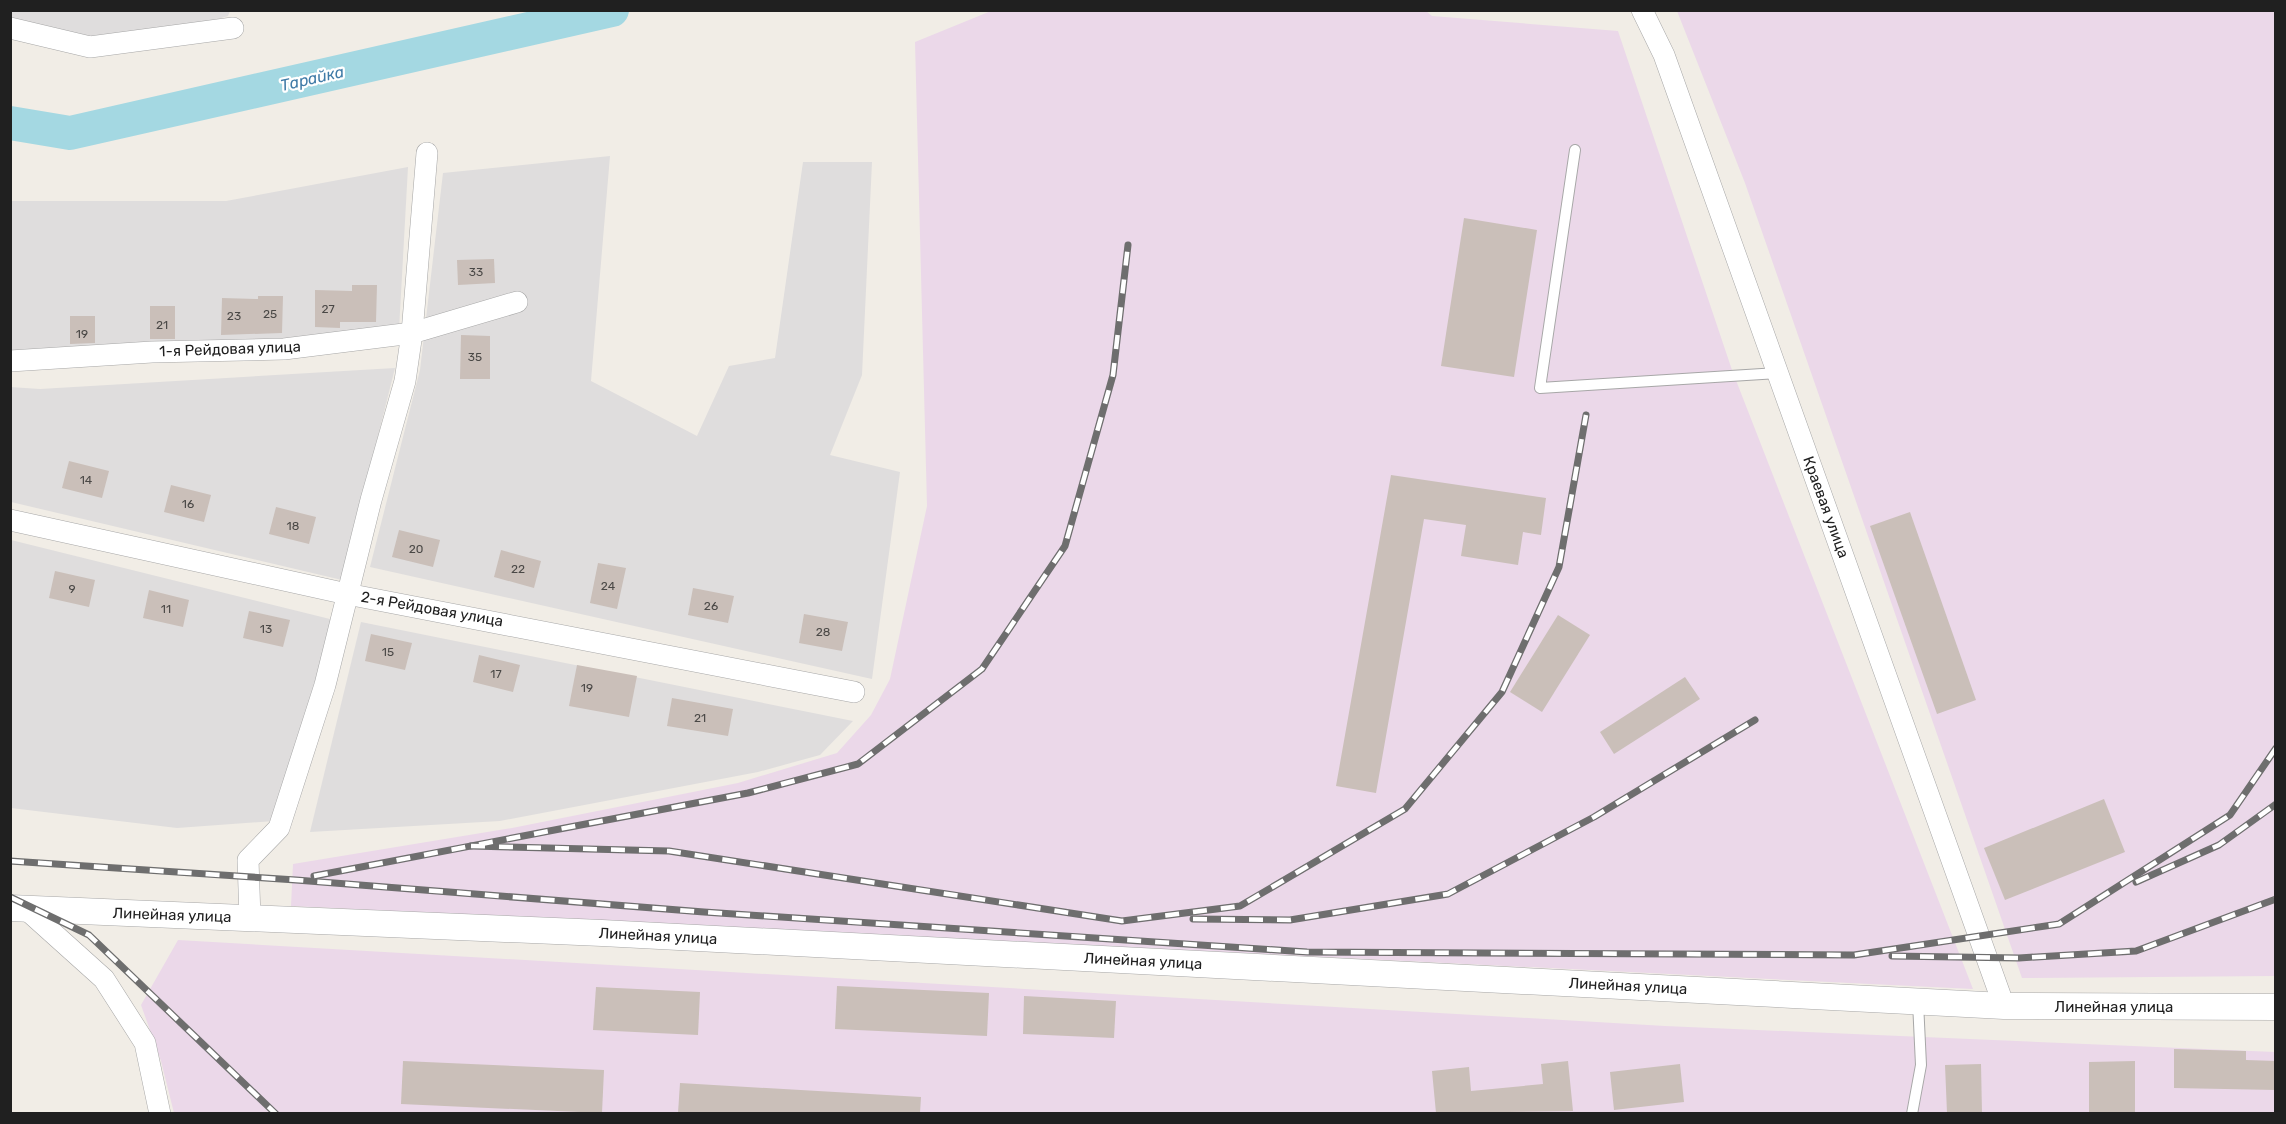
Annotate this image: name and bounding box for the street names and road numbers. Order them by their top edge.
street label: 1-я Рейдовая улица [159,338,301,360]
street label: Краевая улица [1799,454,1853,560]
street label: 2-я Рейдовая улица [360,588,504,630]
street label: Линейная улица [112,904,232,926]
street label: Линейная улица [598,924,718,948]
street label: Линейная улица [1083,949,1203,973]
street label: Линейная улица [1568,974,1688,998]
street label: Линейная улица [2055,998,2173,1016]

